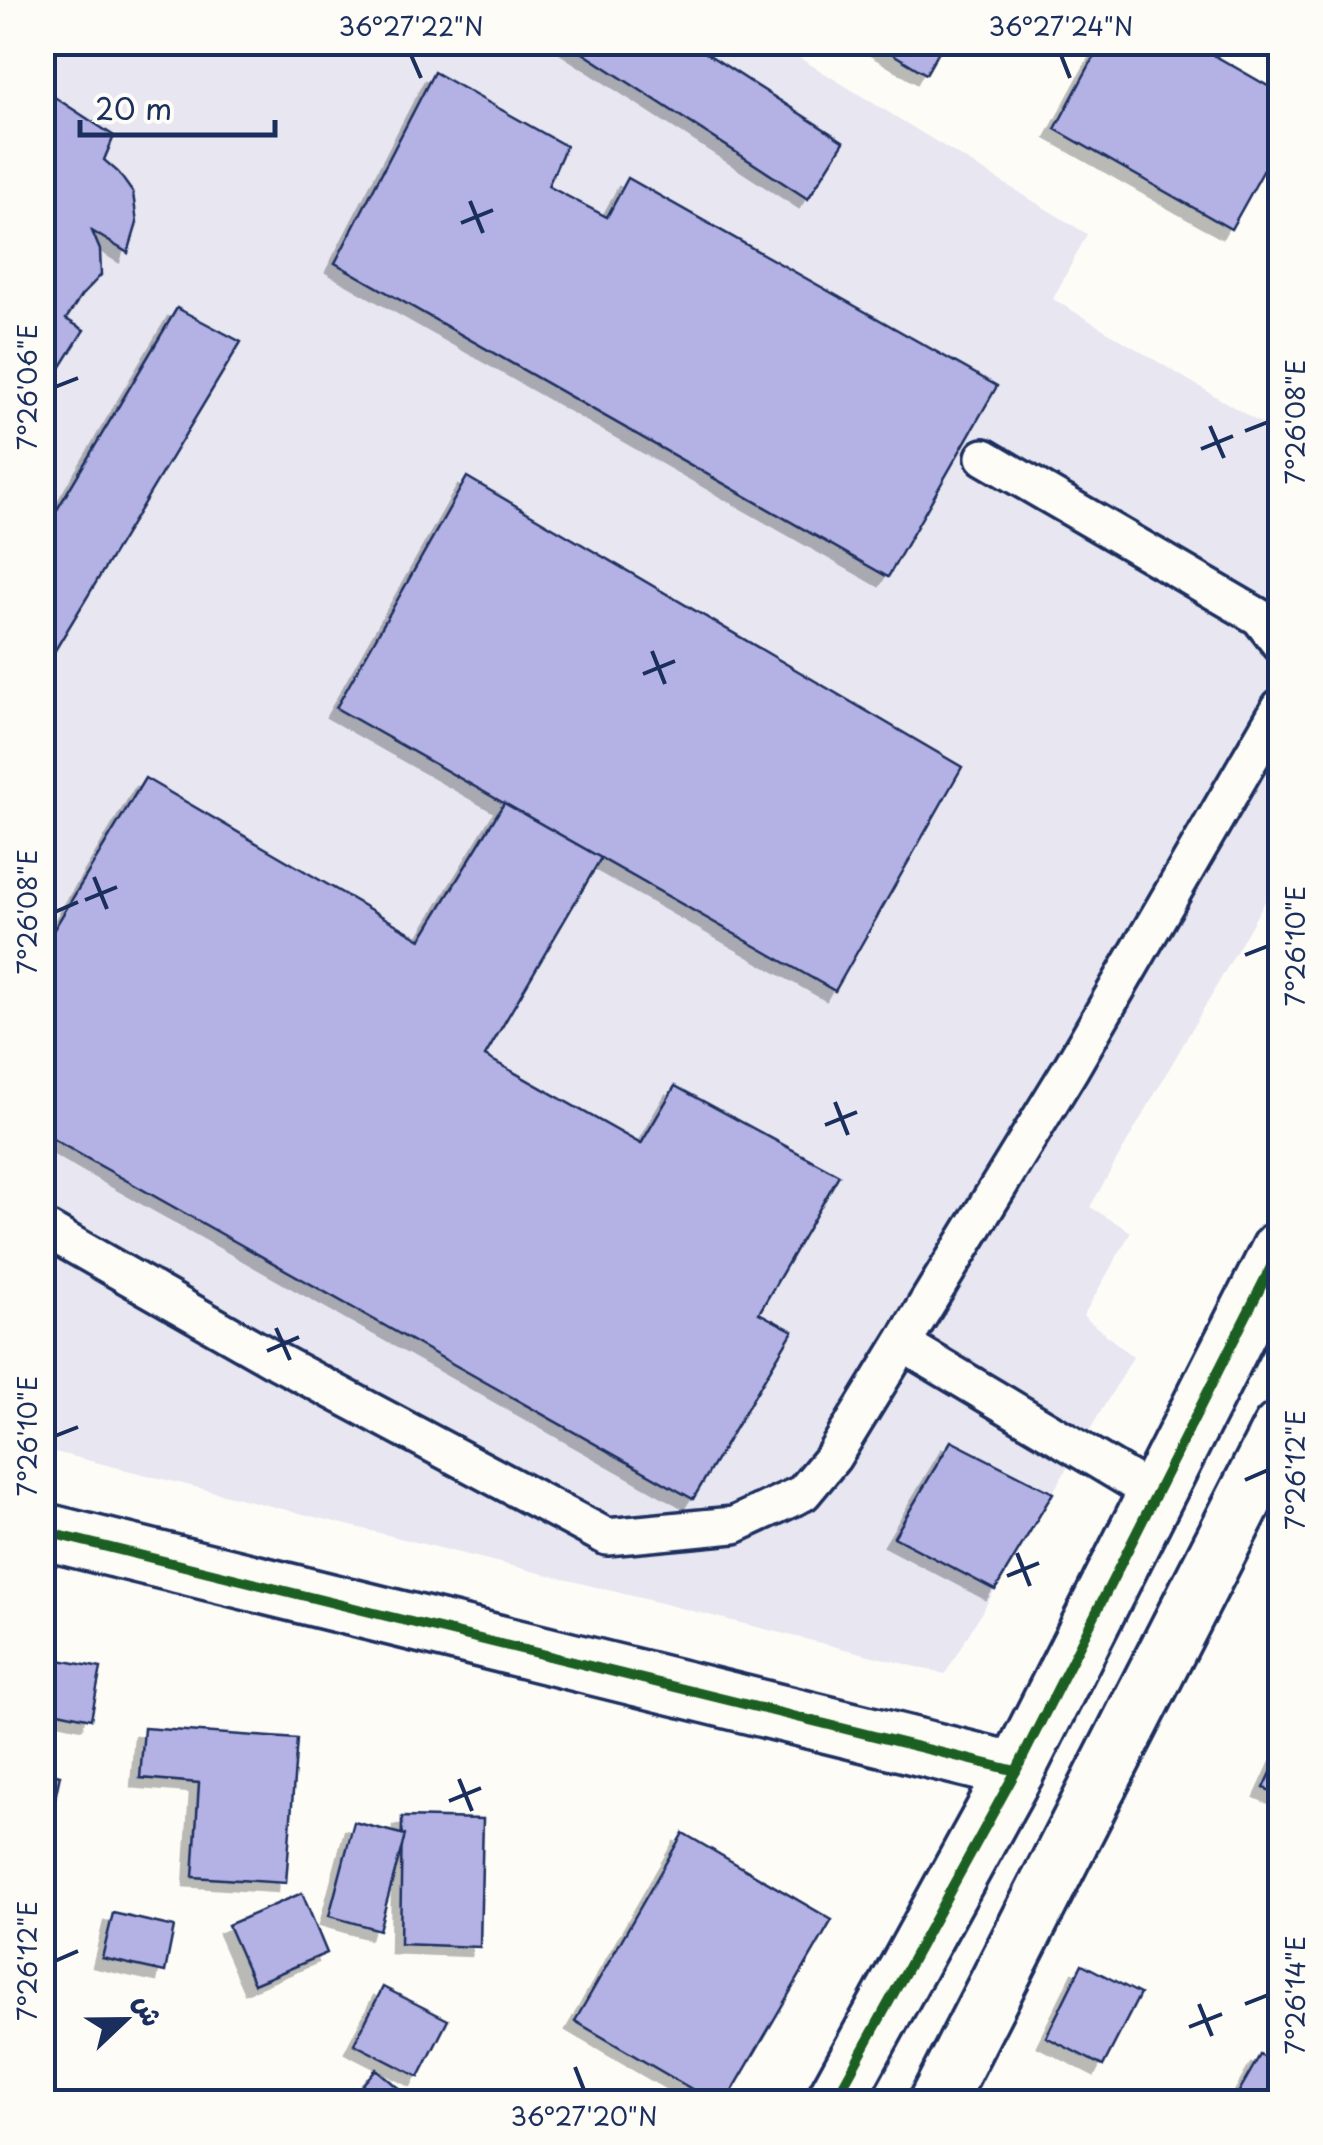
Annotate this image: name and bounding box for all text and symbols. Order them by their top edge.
text: 36°27'22"N [339,7,483,45]
text: 36°27'24"N [989,7,1133,45]
scale bar [80,75,275,137]
text: 20 m [95,85,172,130]
text: 7°26'06"E [8,324,46,450]
text: 7°26'08"E [1276,359,1314,485]
text: 7°26'08"E [8,849,46,975]
text: 7°26'10"E [1276,886,1314,1006]
text: 7°26'10"E [8,1376,46,1496]
text: 7°26'12"E [1276,1410,1314,1530]
text: 7°26'12"E [8,1901,46,2021]
text: 7°26'14"E [1276,1935,1314,2055]
north arrow [75,1970,175,2070]
text: ش [124,1988,175,2032]
text: 36°27'20"N [510,2097,658,2135]

